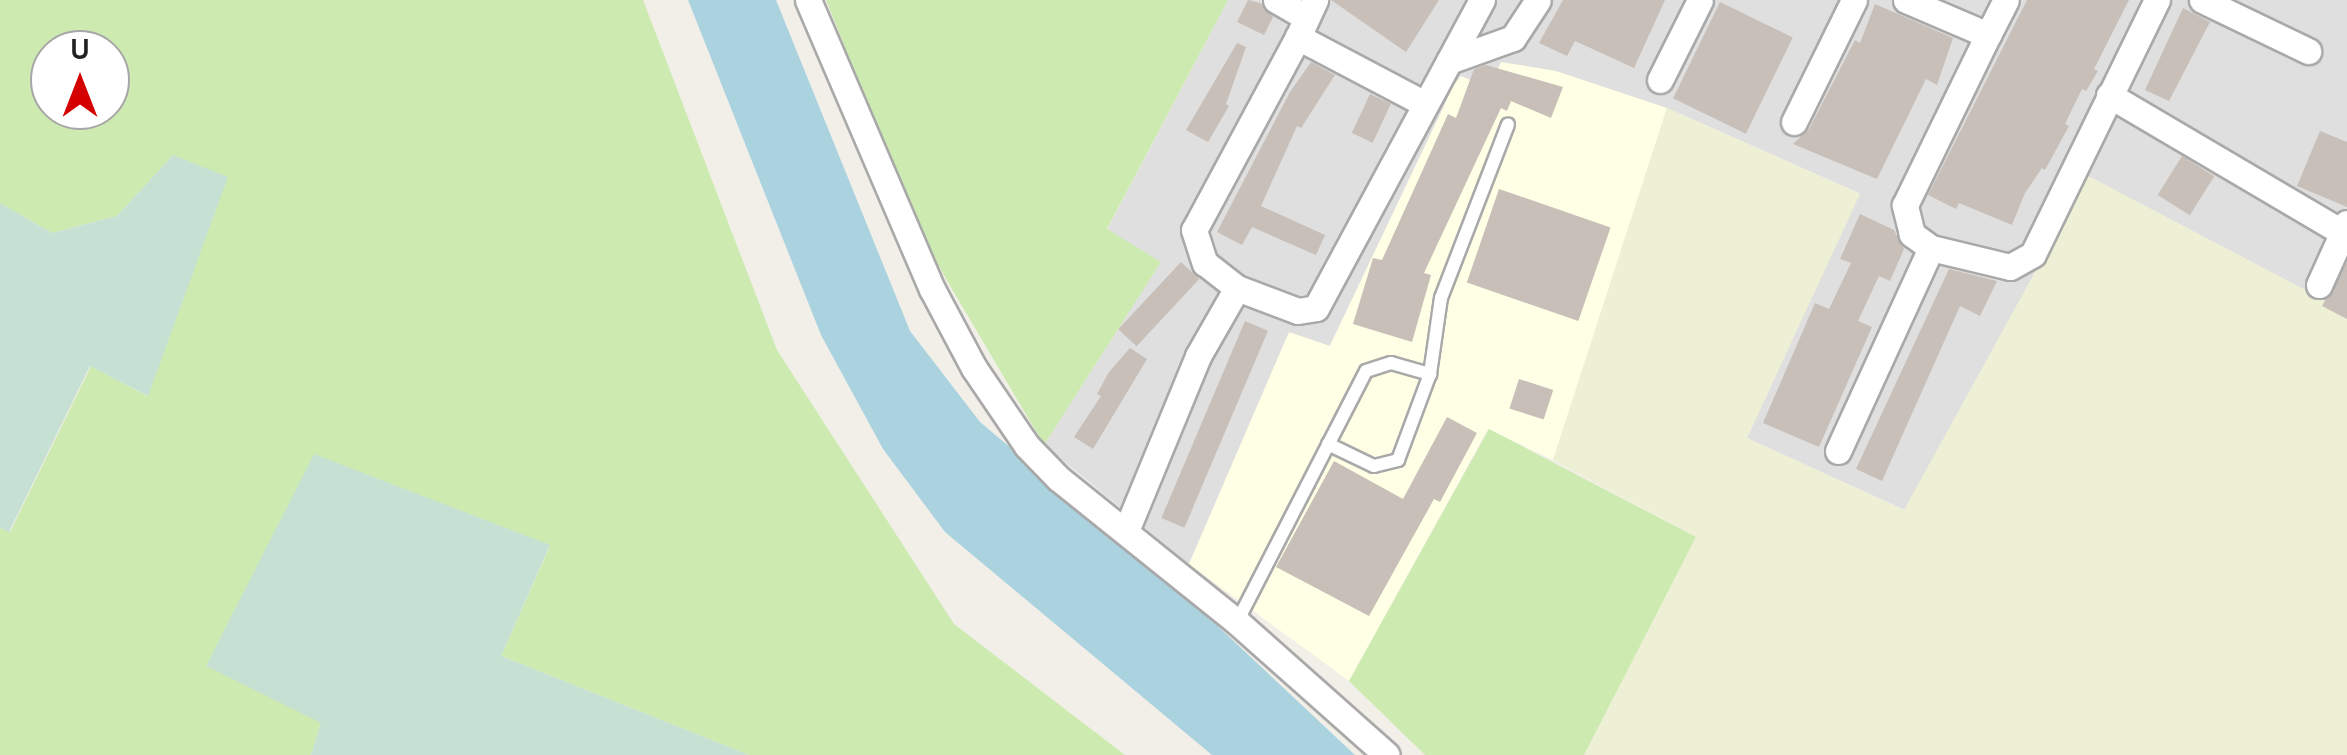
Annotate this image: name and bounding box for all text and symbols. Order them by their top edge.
north arrow [30,30,130,130]
text: U [70,34,90,70]

